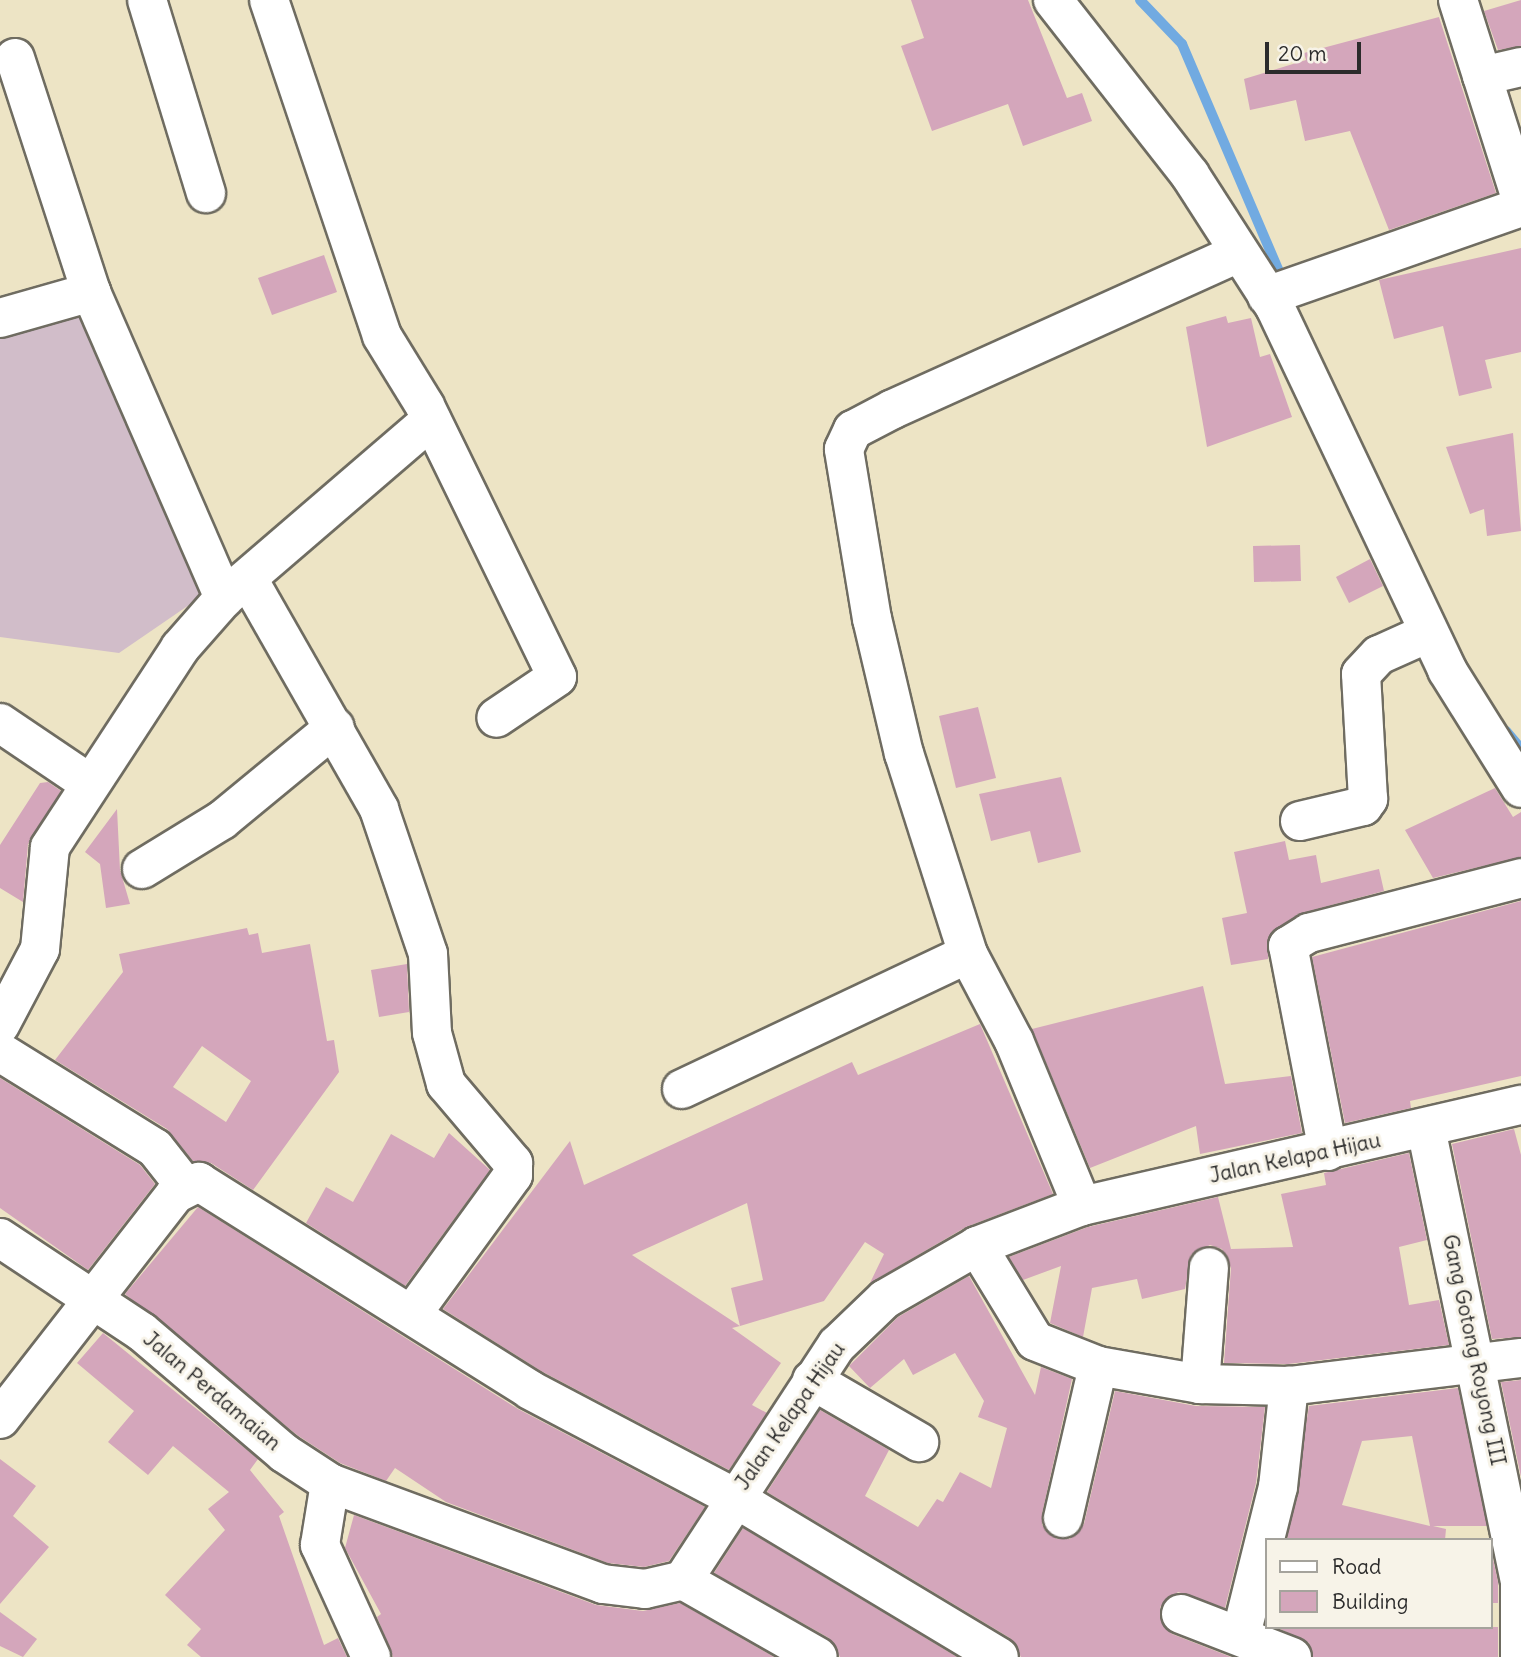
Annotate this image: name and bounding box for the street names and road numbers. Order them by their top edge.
street label: Jalan Kelapa Hijau [1207,1128,1383,1188]
street label: Gang Gotong Royong III [1437,1232,1511,1468]
street label: Jalan Perdamaian [138,1326,286,1456]
street label: Jalan Kelapa Hijau [730,1337,850,1495]

